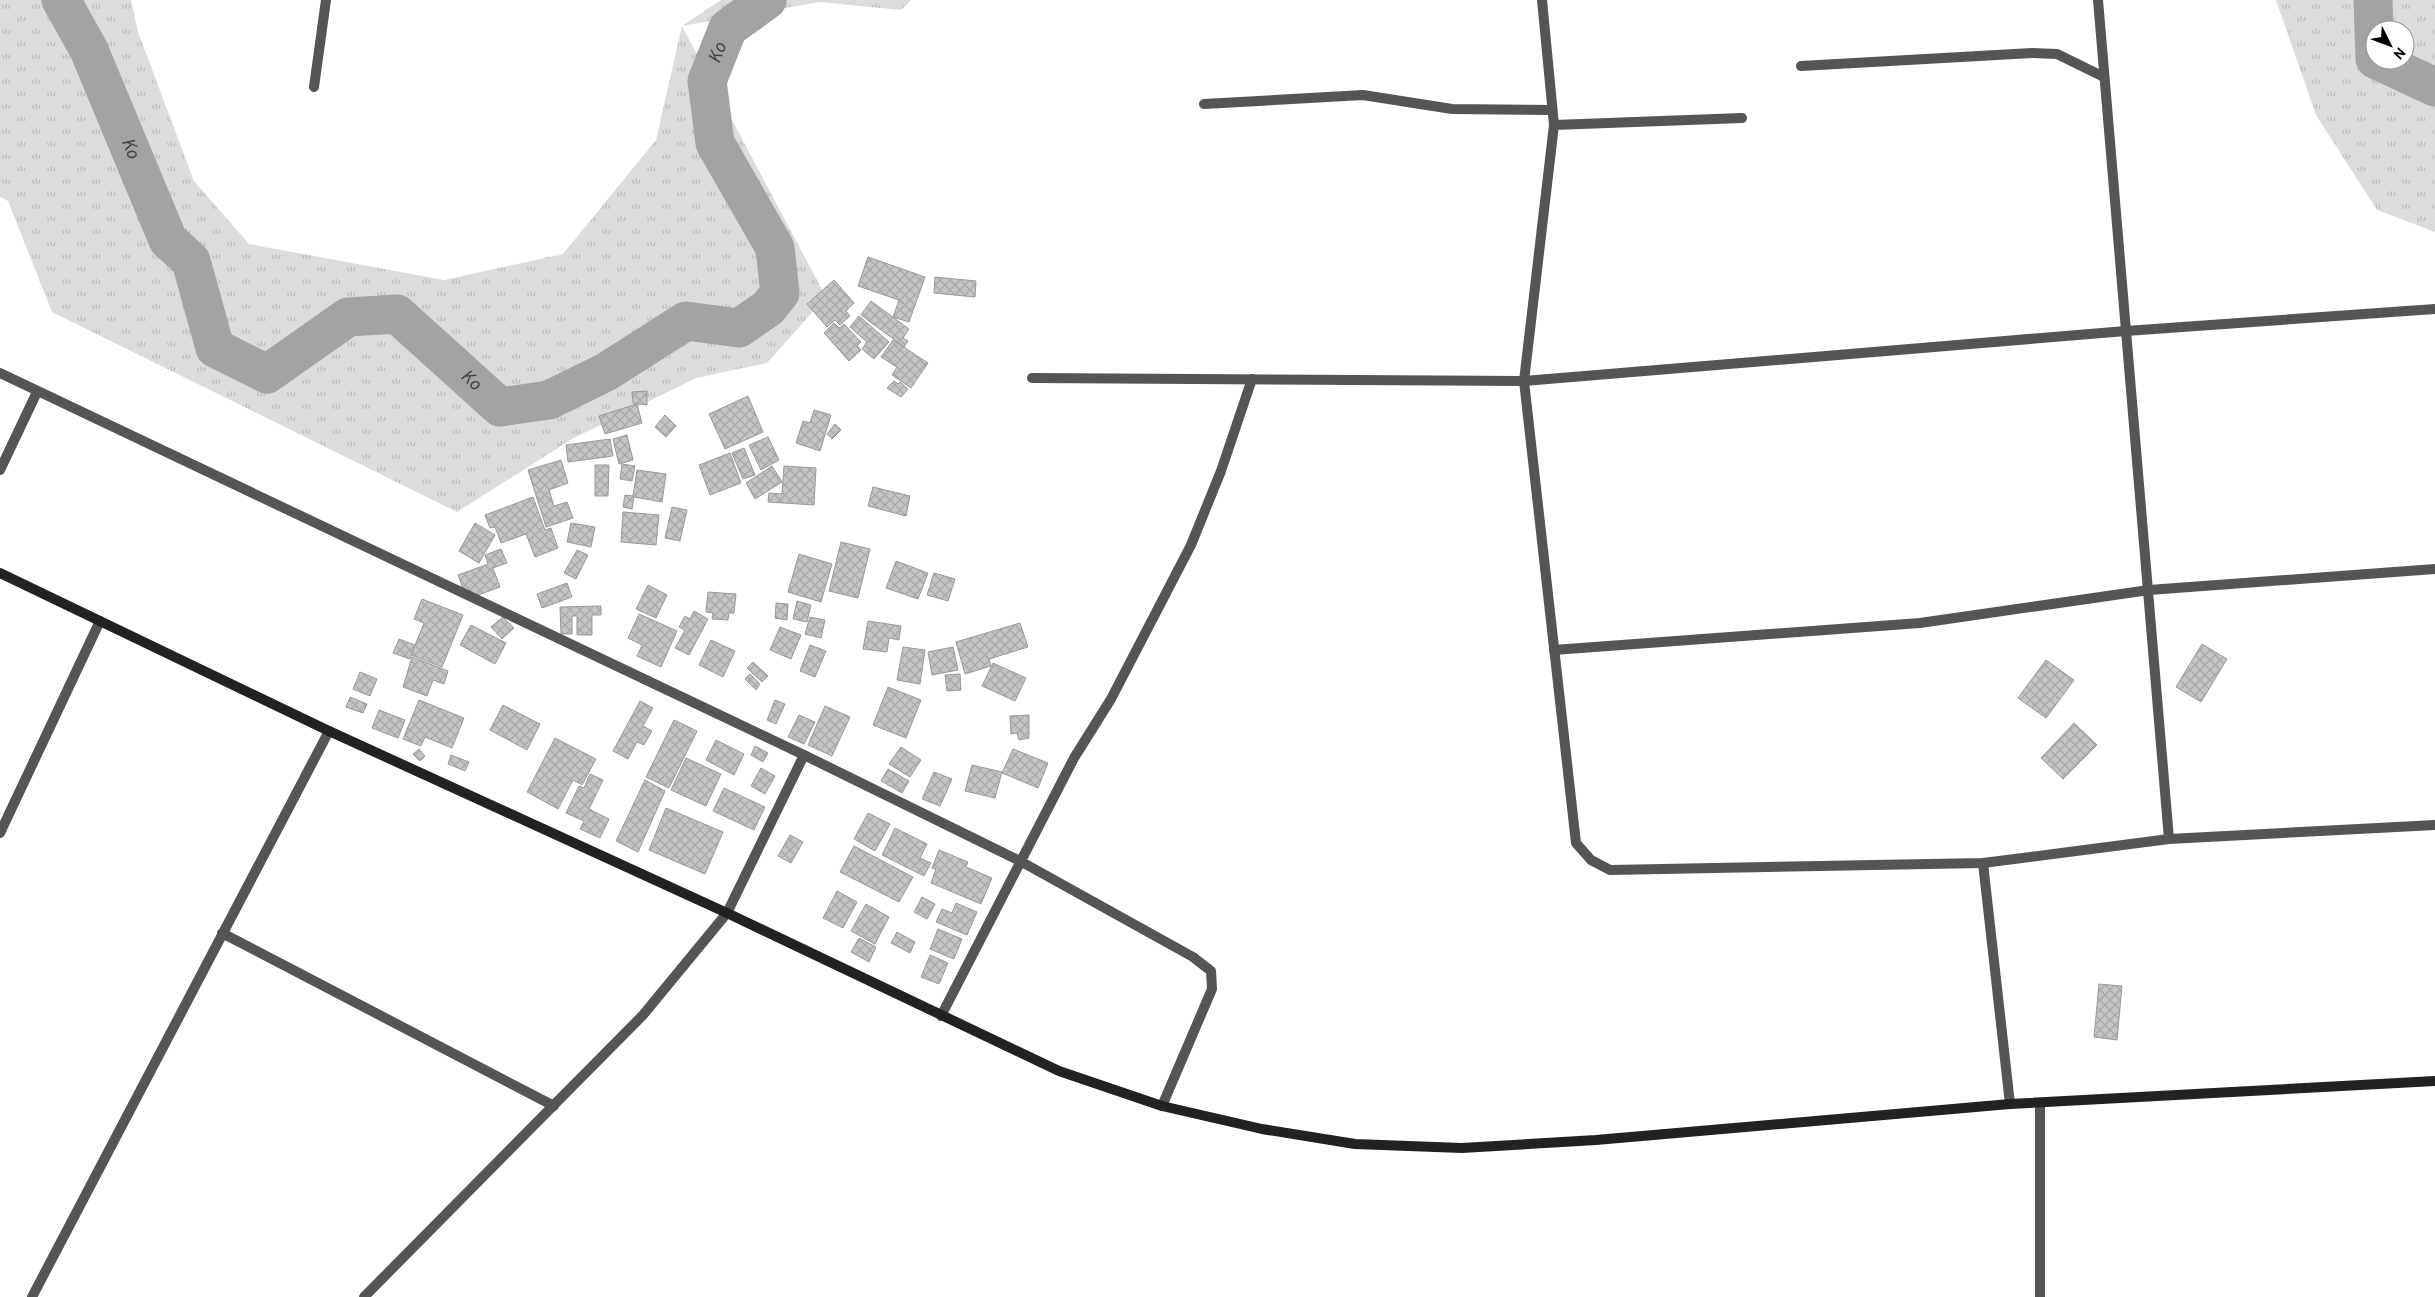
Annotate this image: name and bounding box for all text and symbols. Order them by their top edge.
north arrow [2365,20,2415,70]
water label: Ko [704,39,733,67]
text: N [2389,43,2408,62]
water label: Ko [115,135,145,163]
water label: Ko [455,365,486,396]

